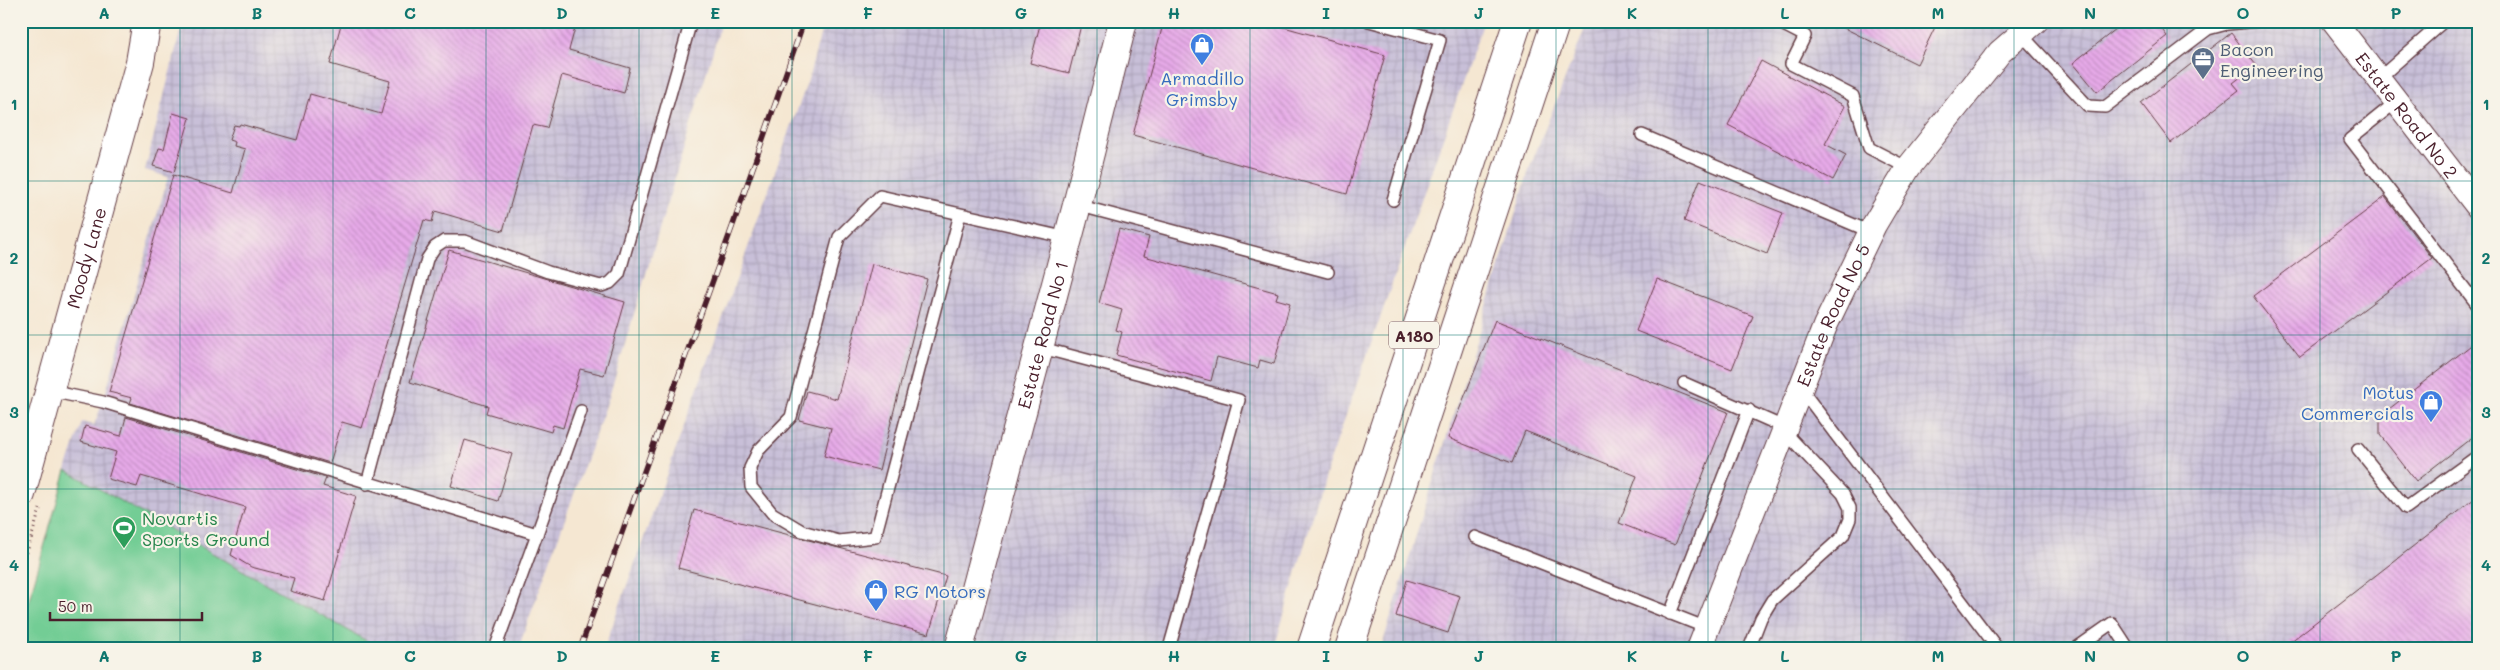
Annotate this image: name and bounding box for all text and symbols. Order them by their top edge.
text: A [98,2,110,23]
text: B [252,2,262,23]
text: C [404,2,416,23]
text: D [556,2,568,23]
text: E [710,2,720,23]
text: F [863,2,873,23]
text: G [1015,2,1027,23]
text: H [1168,2,1180,23]
text: I [1322,2,1330,23]
text: J [1474,2,1484,23]
text: K [1627,2,1637,23]
text: L [1780,2,1790,23]
text: M [1932,2,1944,23]
text: N [2084,2,2096,23]
text: O [2237,2,2250,23]
text: P [2391,2,2402,23]
shop icon: Armadillo Grimsby [1189,32,1215,66]
place label: Bacon Engineering [2220,37,2323,82]
office icon: Bacon Engineering [2190,46,2216,80]
street label: Estate Road No 2 [2350,47,2463,183]
place label: Armadillo Grimsby [1160,66,1244,111]
text: 1 [10,93,18,114]
text: 1 [2482,93,2490,114]
street label: Moody Lane [61,204,111,311]
street label: Estate Road No 5 [1791,240,1875,390]
text: 2 [10,247,19,268]
text: 2 [2482,247,2491,268]
street label: Estate Road No 1 [1011,259,1074,411]
road number: A180 [1389,322,1439,348]
place label: Motus Commercials [2301,380,2414,425]
shop icon: Motus Commercials [2418,389,2444,423]
text: 3 [9,401,19,422]
text: 3 [2481,401,2491,422]
place label: Novartis Sports Ground [142,506,270,551]
sports icon: Novartis Sports Ground [111,515,137,549]
text: 4 [9,554,19,575]
text: 4 [2481,554,2491,575]
shop icon: RG Motors [863,578,889,612]
place label: RG Motors [894,579,986,603]
scale bar [50,590,202,622]
text: 50 m [58,596,93,616]
text: A [98,645,110,666]
text: B [252,645,262,666]
text: C [404,645,416,666]
text: D [556,645,568,666]
text: E [710,645,720,666]
text: F [863,645,873,666]
text: G [1015,645,1027,666]
text: H [1168,645,1180,666]
text: I [1322,645,1330,666]
text: J [1474,645,1484,666]
text: K [1627,645,1637,666]
text: L [1780,645,1790,666]
text: M [1932,645,1944,666]
text: N [2084,645,2096,666]
text: O [2237,645,2250,666]
text: P [2391,645,2402,666]

